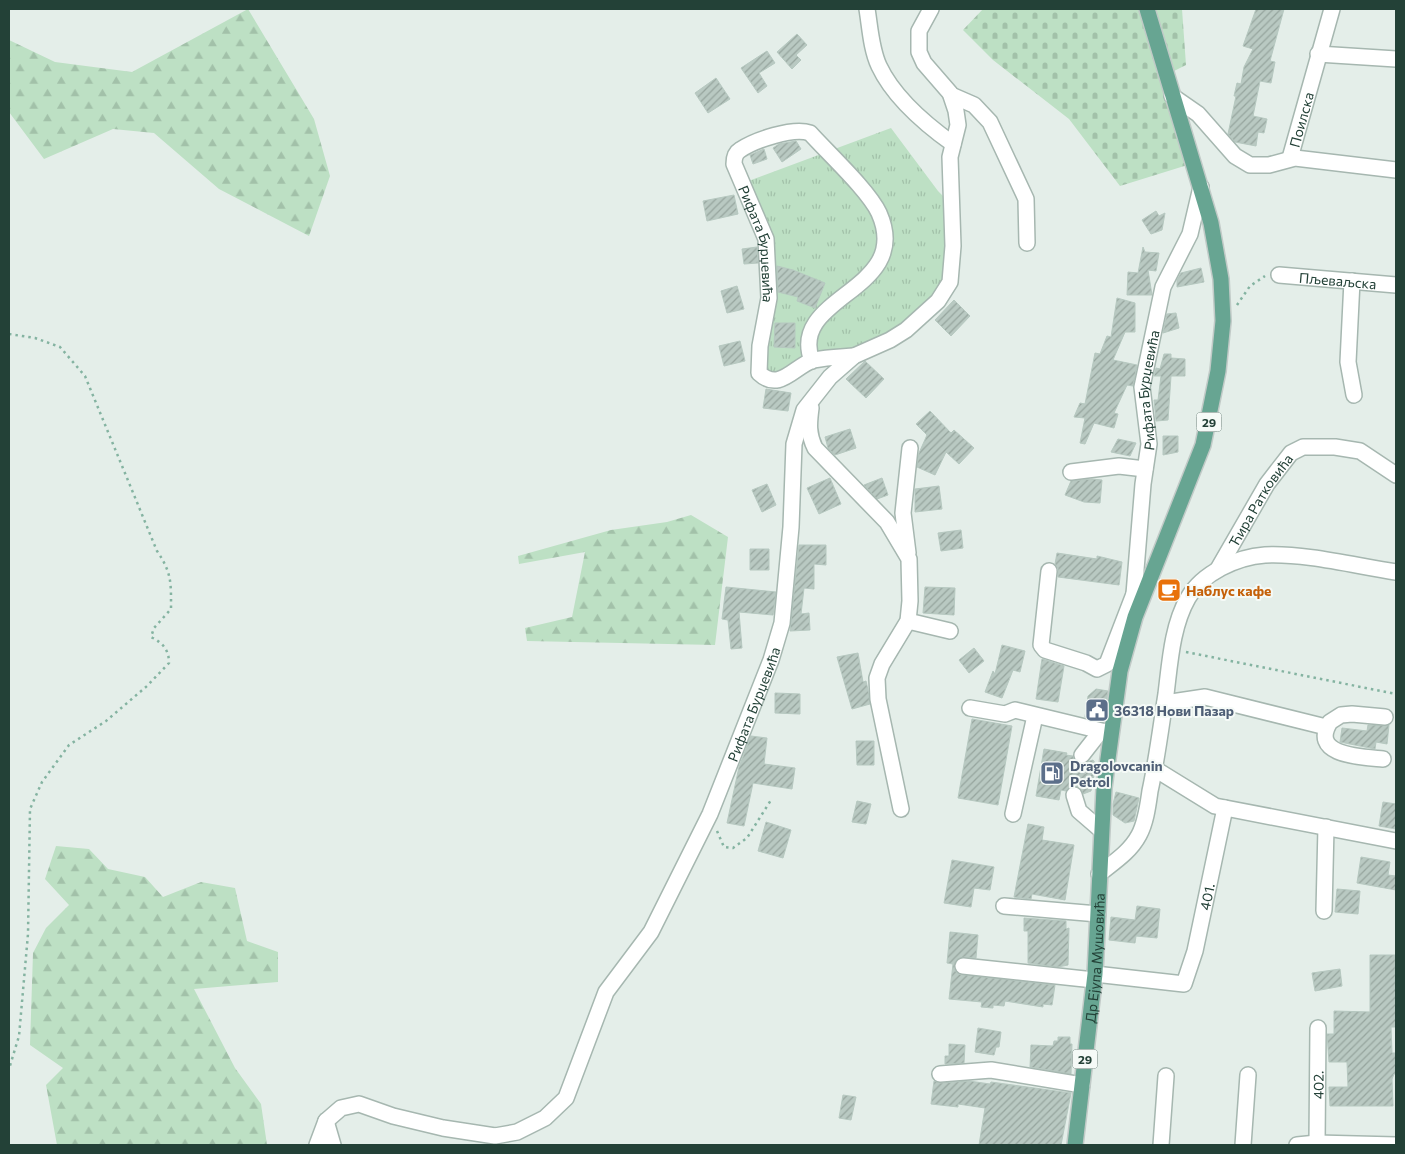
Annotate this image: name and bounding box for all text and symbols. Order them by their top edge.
street label: Поилска [1285,90,1317,149]
street label: Рифата Бурџевића [735,182,778,304]
street label: Пљеваљска [1298,268,1377,292]
street label: Рифата Бурџевића [1133,328,1162,451]
road number: 29 [1196,412,1222,432]
street label: Ћира Ратковића [1224,450,1296,549]
cafe icon: Наблус кафе [1156,577,1182,603]
place label: Наблус кафе [1186,582,1271,599]
street label: Рифата Бурџевића [723,645,783,764]
public building icon: 36318 Нови Пазар [1084,697,1110,723]
place label: 36318 Нови Пазар [1114,702,1234,719]
place label: Dragolovcanin Petrol [1070,757,1163,790]
fuel station icon: Dragolovcanin Petrol [1039,760,1065,786]
street label: 401. [1195,882,1218,911]
street label: Др Ејупа Мушовића [1081,893,1107,1024]
road number: 29 [1072,1050,1098,1068]
street label: 402. [1309,1071,1326,1099]

